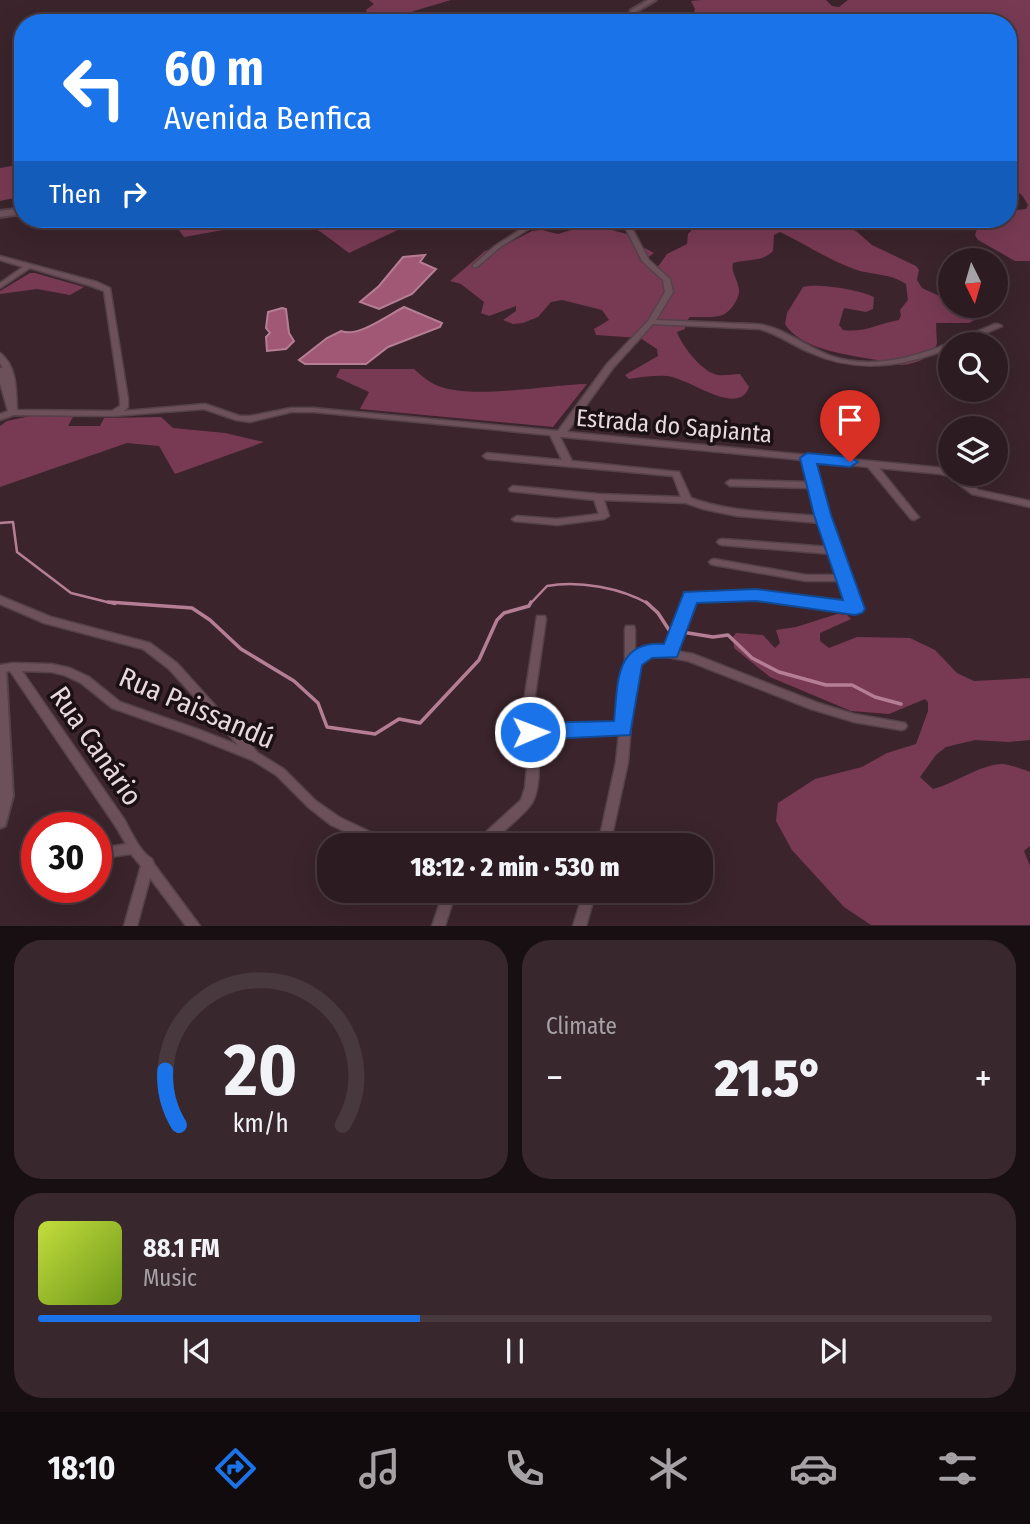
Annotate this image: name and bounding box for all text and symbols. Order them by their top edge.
text: 60 m [164,39,264,98]
icon: left [49,42,140,133]
text: Avenida Benfica [164,99,372,137]
icon: right [115,175,153,213]
text: Then [49,179,101,210]
north arrow [938,248,1008,318]
map controls [938,248,1008,486]
button: search [938,332,1008,402]
pin [820,390,880,462]
icon: arrive [831,401,869,439]
street label: Estrada do Sapianta [575,403,773,449]
button: layers [938,416,1008,486]
street label: Rua Paissandú [114,660,280,756]
street label: Rua Canário [43,680,149,812]
position arrow [493,695,567,769]
speed limit sign: 30 [21,812,112,903]
text: 18:12 · 2 min · 530 m [411,852,619,883]
text: Climate [546,1012,617,1040]
text: 20 [223,1028,298,1115]
text: 21.5° [715,1047,823,1110]
text: − [546,1055,563,1101]
text: + [975,1055,992,1101]
text: km/h [233,1109,289,1139]
text: 88.1 FM [143,1233,220,1264]
text: Music [143,1264,197,1292]
icon: previous [178,1332,216,1370]
icon: pause [496,1332,534,1370]
icon: next [814,1332,852,1370]
icon: directions [211,1444,260,1493]
icon: music [355,1444,404,1493]
icon: phone [500,1444,549,1493]
icon: climate [644,1444,693,1493]
icon: car [789,1444,838,1493]
icon: filters [933,1444,982,1493]
text: 18:10 [48,1449,115,1487]

